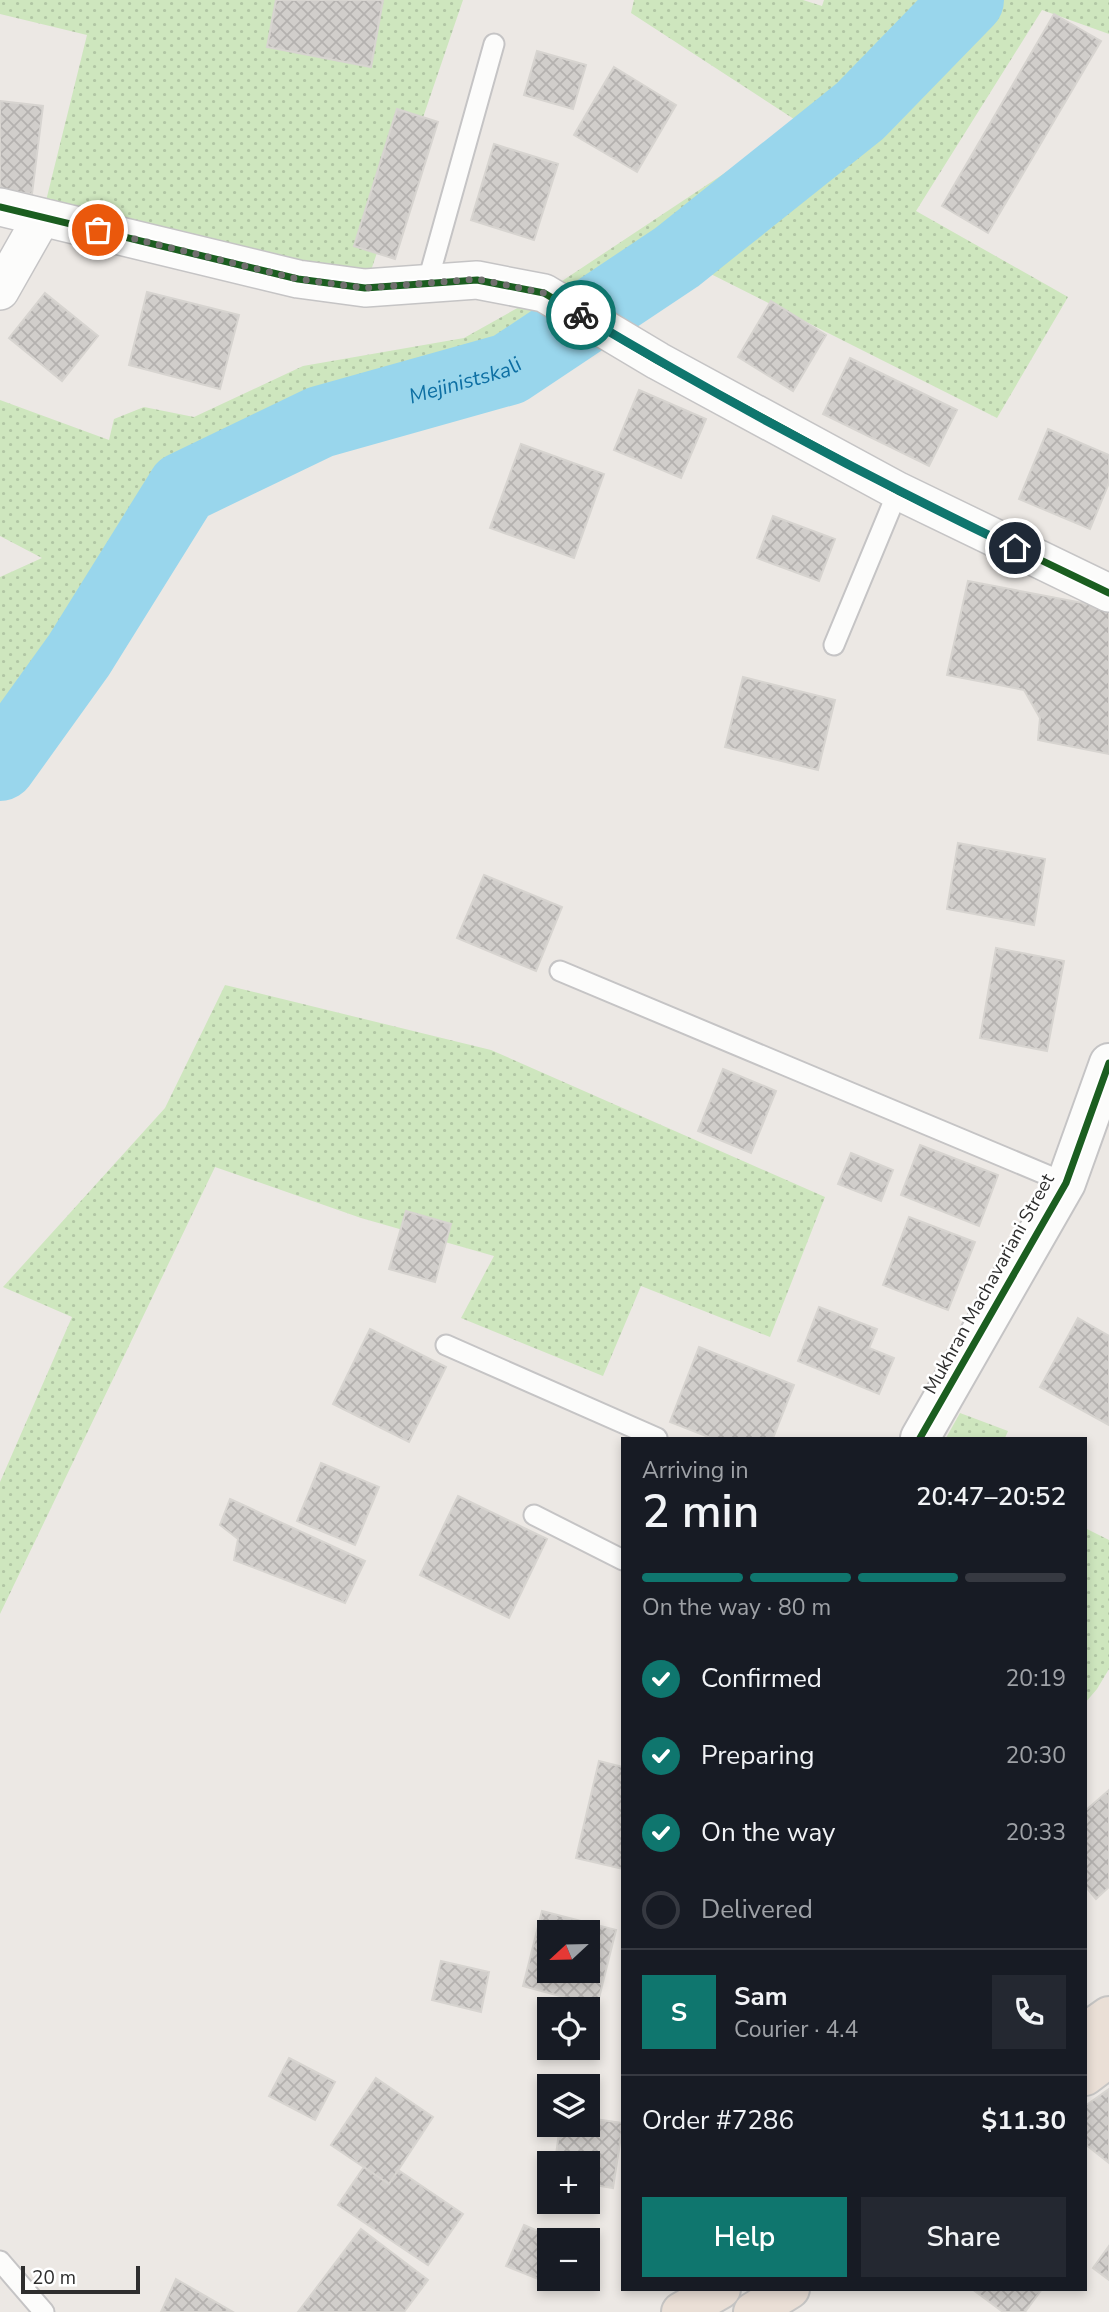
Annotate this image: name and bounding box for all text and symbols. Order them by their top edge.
pin [68,200,128,260]
icon: bag [79,211,117,249]
courier [546,280,616,350]
icon: bike [562,296,600,334]
water label: Mejinistskali [406,350,528,410]
pin [985,518,1045,578]
icon: home [996,529,1034,567]
street label: Mukhran Machavariani Street [917,1169,1061,1399]
text: Arriving in [642,1455,749,1486]
text: 20:47–20:52 [916,1479,1066,1514]
text: 2 min [642,1480,759,1543]
text: On the way · 80 m [642,1592,831,1623]
icon: check [642,1660,680,1698]
text: Confirmed [701,1661,822,1696]
text: 20:19 [1006,1663,1066,1694]
icon: check [642,1737,680,1775]
text: Preparing [701,1738,814,1773]
text: 20:30 [1006,1740,1066,1771]
icon: check [642,1814,680,1852]
text: On the way [701,1815,835,1850]
text: 20:33 [1006,1817,1066,1848]
text: Delivered [701,1892,813,1927]
north arrow [537,1920,600,1983]
map controls [537,1920,600,2291]
button: phone [992,1975,1066,2049]
text: Sam [734,1979,787,2014]
text: S [671,1995,687,2030]
button: locate [537,1997,600,2060]
text: Courier · 4.4 [734,2014,858,2045]
button: layers [537,2074,600,2137]
text: Order #7286 [642,2103,794,2138]
text: $11.30 [982,2103,1066,2138]
button: + [537,2151,600,2214]
button: Help [642,2197,847,2277]
button: Share [861,2197,1066,2277]
button: − [537,2228,600,2291]
scale bar [21,2263,140,2295]
text: 20 m [32,2265,76,2291]

